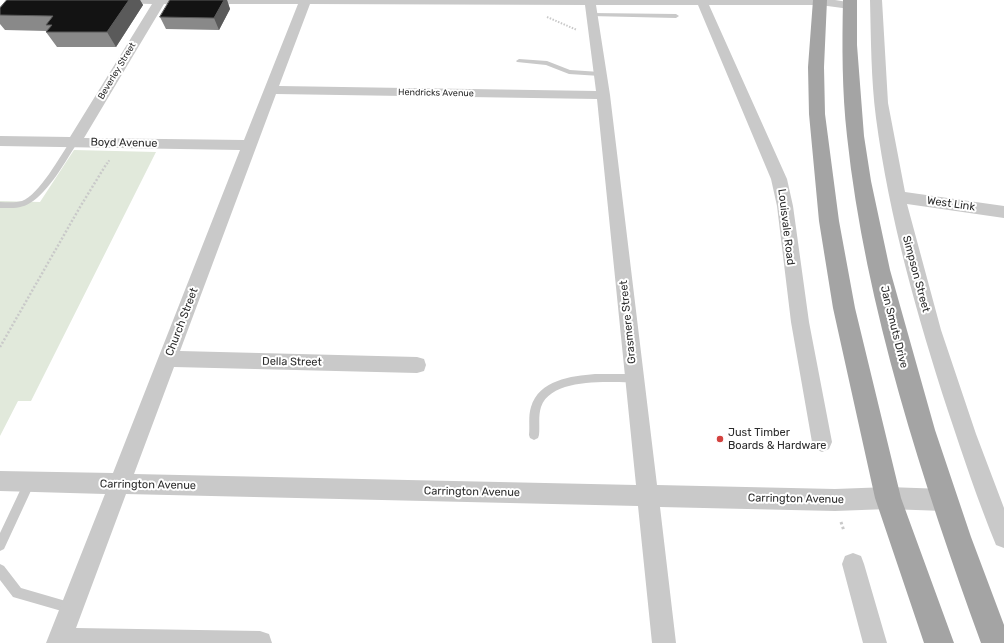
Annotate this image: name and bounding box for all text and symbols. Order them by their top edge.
street label: Beverley Street [96,41,138,101]
street label: Hendricks Avenue [398,87,474,99]
street label: Boyd Avenue [90,136,158,150]
street label: Louisvale Road [775,188,797,266]
street label: West Link [926,194,976,214]
street label: Simpson Street [899,234,933,314]
street label: Grasmere Street [617,280,639,364]
street label: Jan Smuts Drive [877,284,911,370]
street label: Church Street [163,286,201,358]
street label: Della Street [262,355,322,369]
place label: Just Timber Boards & Hardware [728,426,826,452]
marker: Just Timber Boards & Hardware [715,434,725,444]
street label: Carrington Avenue [100,478,196,492]
street label: Carrington Avenue [424,485,520,499]
street label: Carrington Avenue [748,492,844,506]

